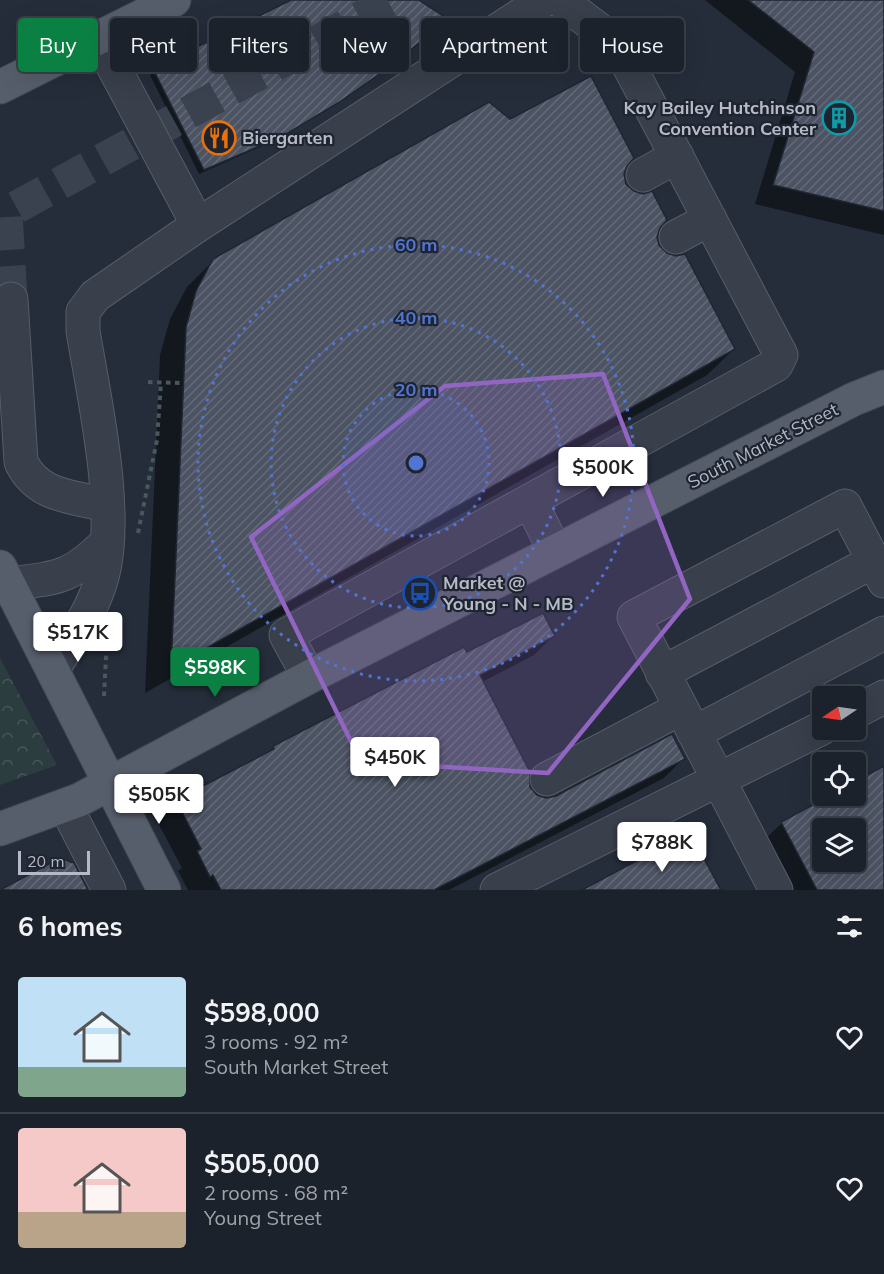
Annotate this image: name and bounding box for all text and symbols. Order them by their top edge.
chip: Buy [18,18,98,72]
chip: Rent [110,18,197,72]
chip: Filters [209,18,309,72]
chip: New [321,18,409,72]
chip: Apartment [421,18,568,72]
chip: House [580,18,684,72]
place label: Kay Bailey Hutchinson Convention Center [623,96,817,140]
building icon: Kay Bailey Hutchinson Convention Center [821,100,857,136]
restaurant icon: Biergarten [201,120,237,156]
place label: Biergarten [242,126,333,149]
text: 60 m [395,233,437,256]
text: 40 m [395,306,437,329]
text: 20 m [395,378,437,401]
street label: South Market Street [684,398,842,493]
pin: $500K [561,447,645,498]
centre of rings [406,453,426,473]
text: $500K [572,454,634,479]
place label: Market @ Young - N - MB [442,571,573,615]
bus stop icon: Market @ Young - N - MB [402,575,438,611]
pin: $517K [36,612,120,663]
text: $517K [47,619,109,644]
pin: $598K [173,647,257,698]
text: $598K [184,654,246,679]
north arrow [812,686,866,740]
map controls [812,686,866,872]
pin: $450K [353,737,437,788]
text: $450K [364,744,426,769]
button: locate [812,752,866,806]
pin: $505K [117,774,201,825]
text: $505K [128,781,190,806]
button: layers [812,818,866,872]
pin: $788K [620,822,704,873]
text: $788K [631,829,693,854]
scale bar [18,848,90,876]
text: 20 m [27,851,64,871]
text: 6 homes [18,910,122,943]
icon: filters [833,910,866,943]
text: $598,000 [204,996,320,1029]
icon: home [66,1001,138,1073]
icon: heart [833,1021,866,1054]
text: 3 rooms · 92 m² [204,1029,348,1054]
text: South Market Street [204,1054,388,1079]
text: $505,000 [204,1147,320,1180]
icon: home [66,1152,138,1224]
icon: heart [833,1172,866,1205]
text: 2 rooms · 68 m² [204,1180,348,1205]
text: Young Street [204,1205,322,1230]

